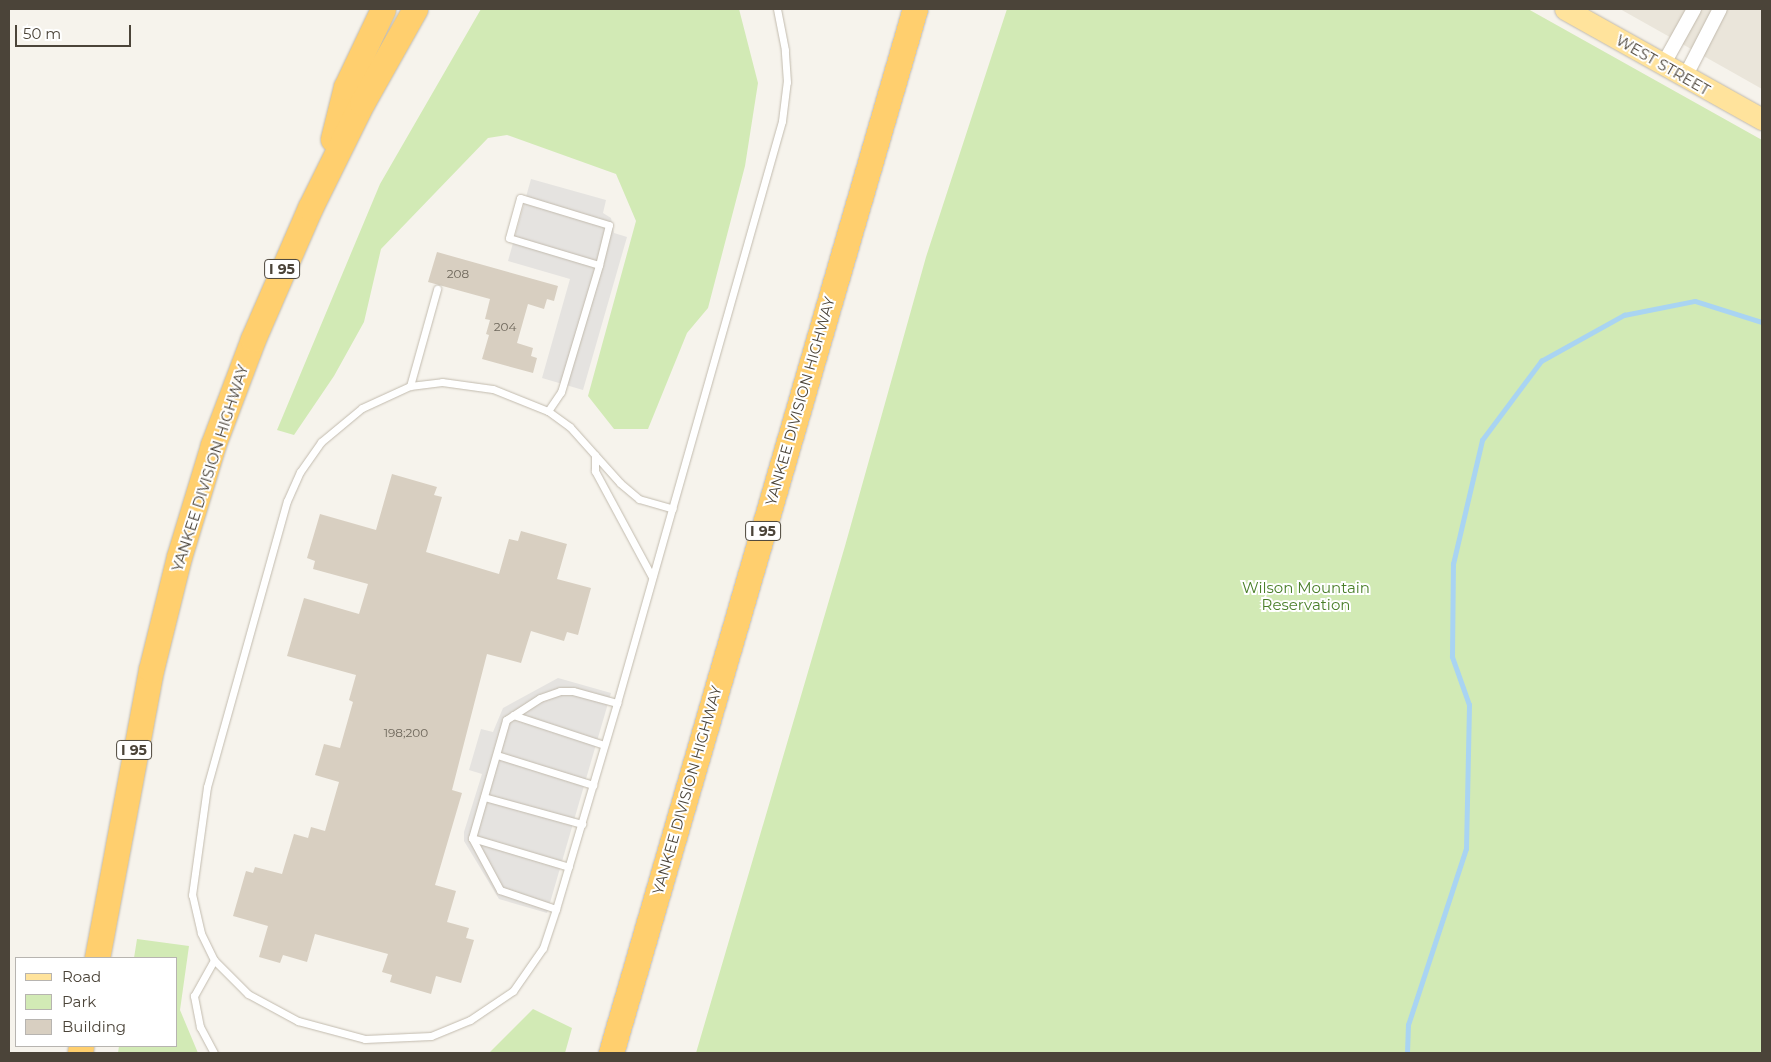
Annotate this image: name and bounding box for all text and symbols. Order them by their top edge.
scale bar [18,15,134,47]
text: 50 m [23,24,61,43]
street label: WEST STREET [1613,31,1713,99]
road number: I 95 [263,258,301,280]
house number: 208 [447,267,469,281]
street label: YANKEE DIVISION HIGHWAY [762,295,838,507]
house number: 204 [494,320,516,334]
street label: YANKEE DIVISION HIGHWAY [168,362,252,574]
road number: I 95 [744,520,782,542]
park label: Wilson Mountain Reservation [1242,578,1370,613]
street label: YANKEE DIVISION HIGHWAY [649,684,725,896]
house number: 198;200 [384,726,428,740]
road number: I 95 [115,738,153,762]
legend [15,957,178,1047]
text: Road [62,967,101,986]
text: Park [62,992,96,1011]
text: Building [62,1017,126,1036]

